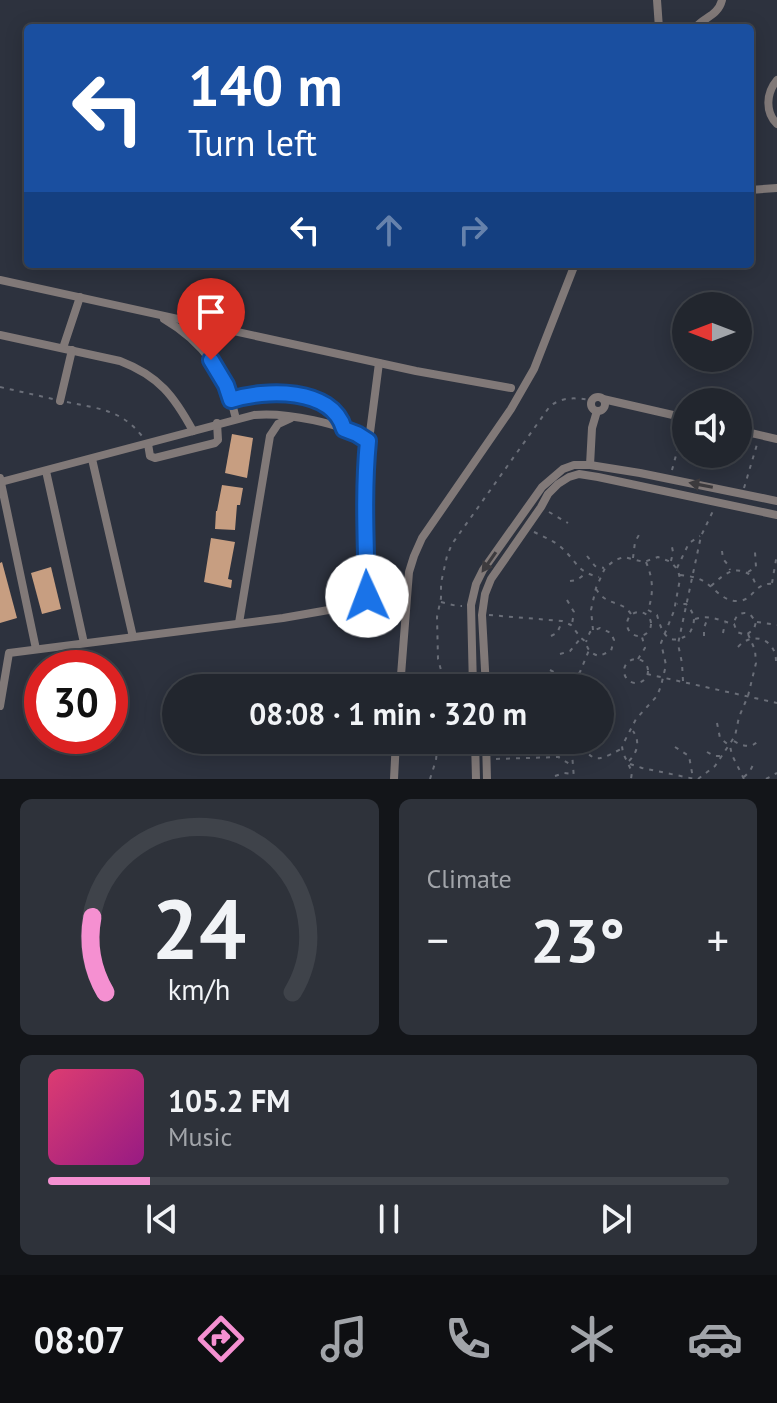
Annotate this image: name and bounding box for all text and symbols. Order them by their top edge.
text: 140 m [188,49,343,121]
icon: left [56,56,160,160]
text: Turn left [188,119,317,166]
icon: left [283,208,327,252]
icon: ahead [367,208,411,252]
icon: right [451,208,495,252]
pin [177,278,245,360]
icon: arrive [189,290,233,334]
north arrow [672,292,752,372]
map controls [672,292,752,468]
button: sound [672,388,752,468]
one-way arrow [688,479,713,491]
one-way arrow [482,552,497,573]
position arrow [325,554,409,638]
speed limit sign: 30 [24,650,128,754]
text: 08:08 · 1 min · 320 m [249,694,527,733]
text: Climate [427,862,512,895]
text: 24 [152,874,246,982]
text: 23° [531,901,625,979]
text: − [427,911,449,968]
text: + [707,911,729,968]
text: km/h [168,971,231,1008]
text: 105.2 FM [168,1081,290,1120]
text: Music [168,1120,232,1153]
icon: previous [140,1197,184,1241]
icon: pause [367,1197,411,1241]
icon: next [594,1197,638,1241]
icon: directions [193,1311,249,1367]
icon: music [316,1311,372,1367]
icon: phone [440,1311,496,1367]
icon: climate [564,1311,620,1367]
icon: car [687,1311,743,1367]
text: 08:07 [34,1316,125,1363]

